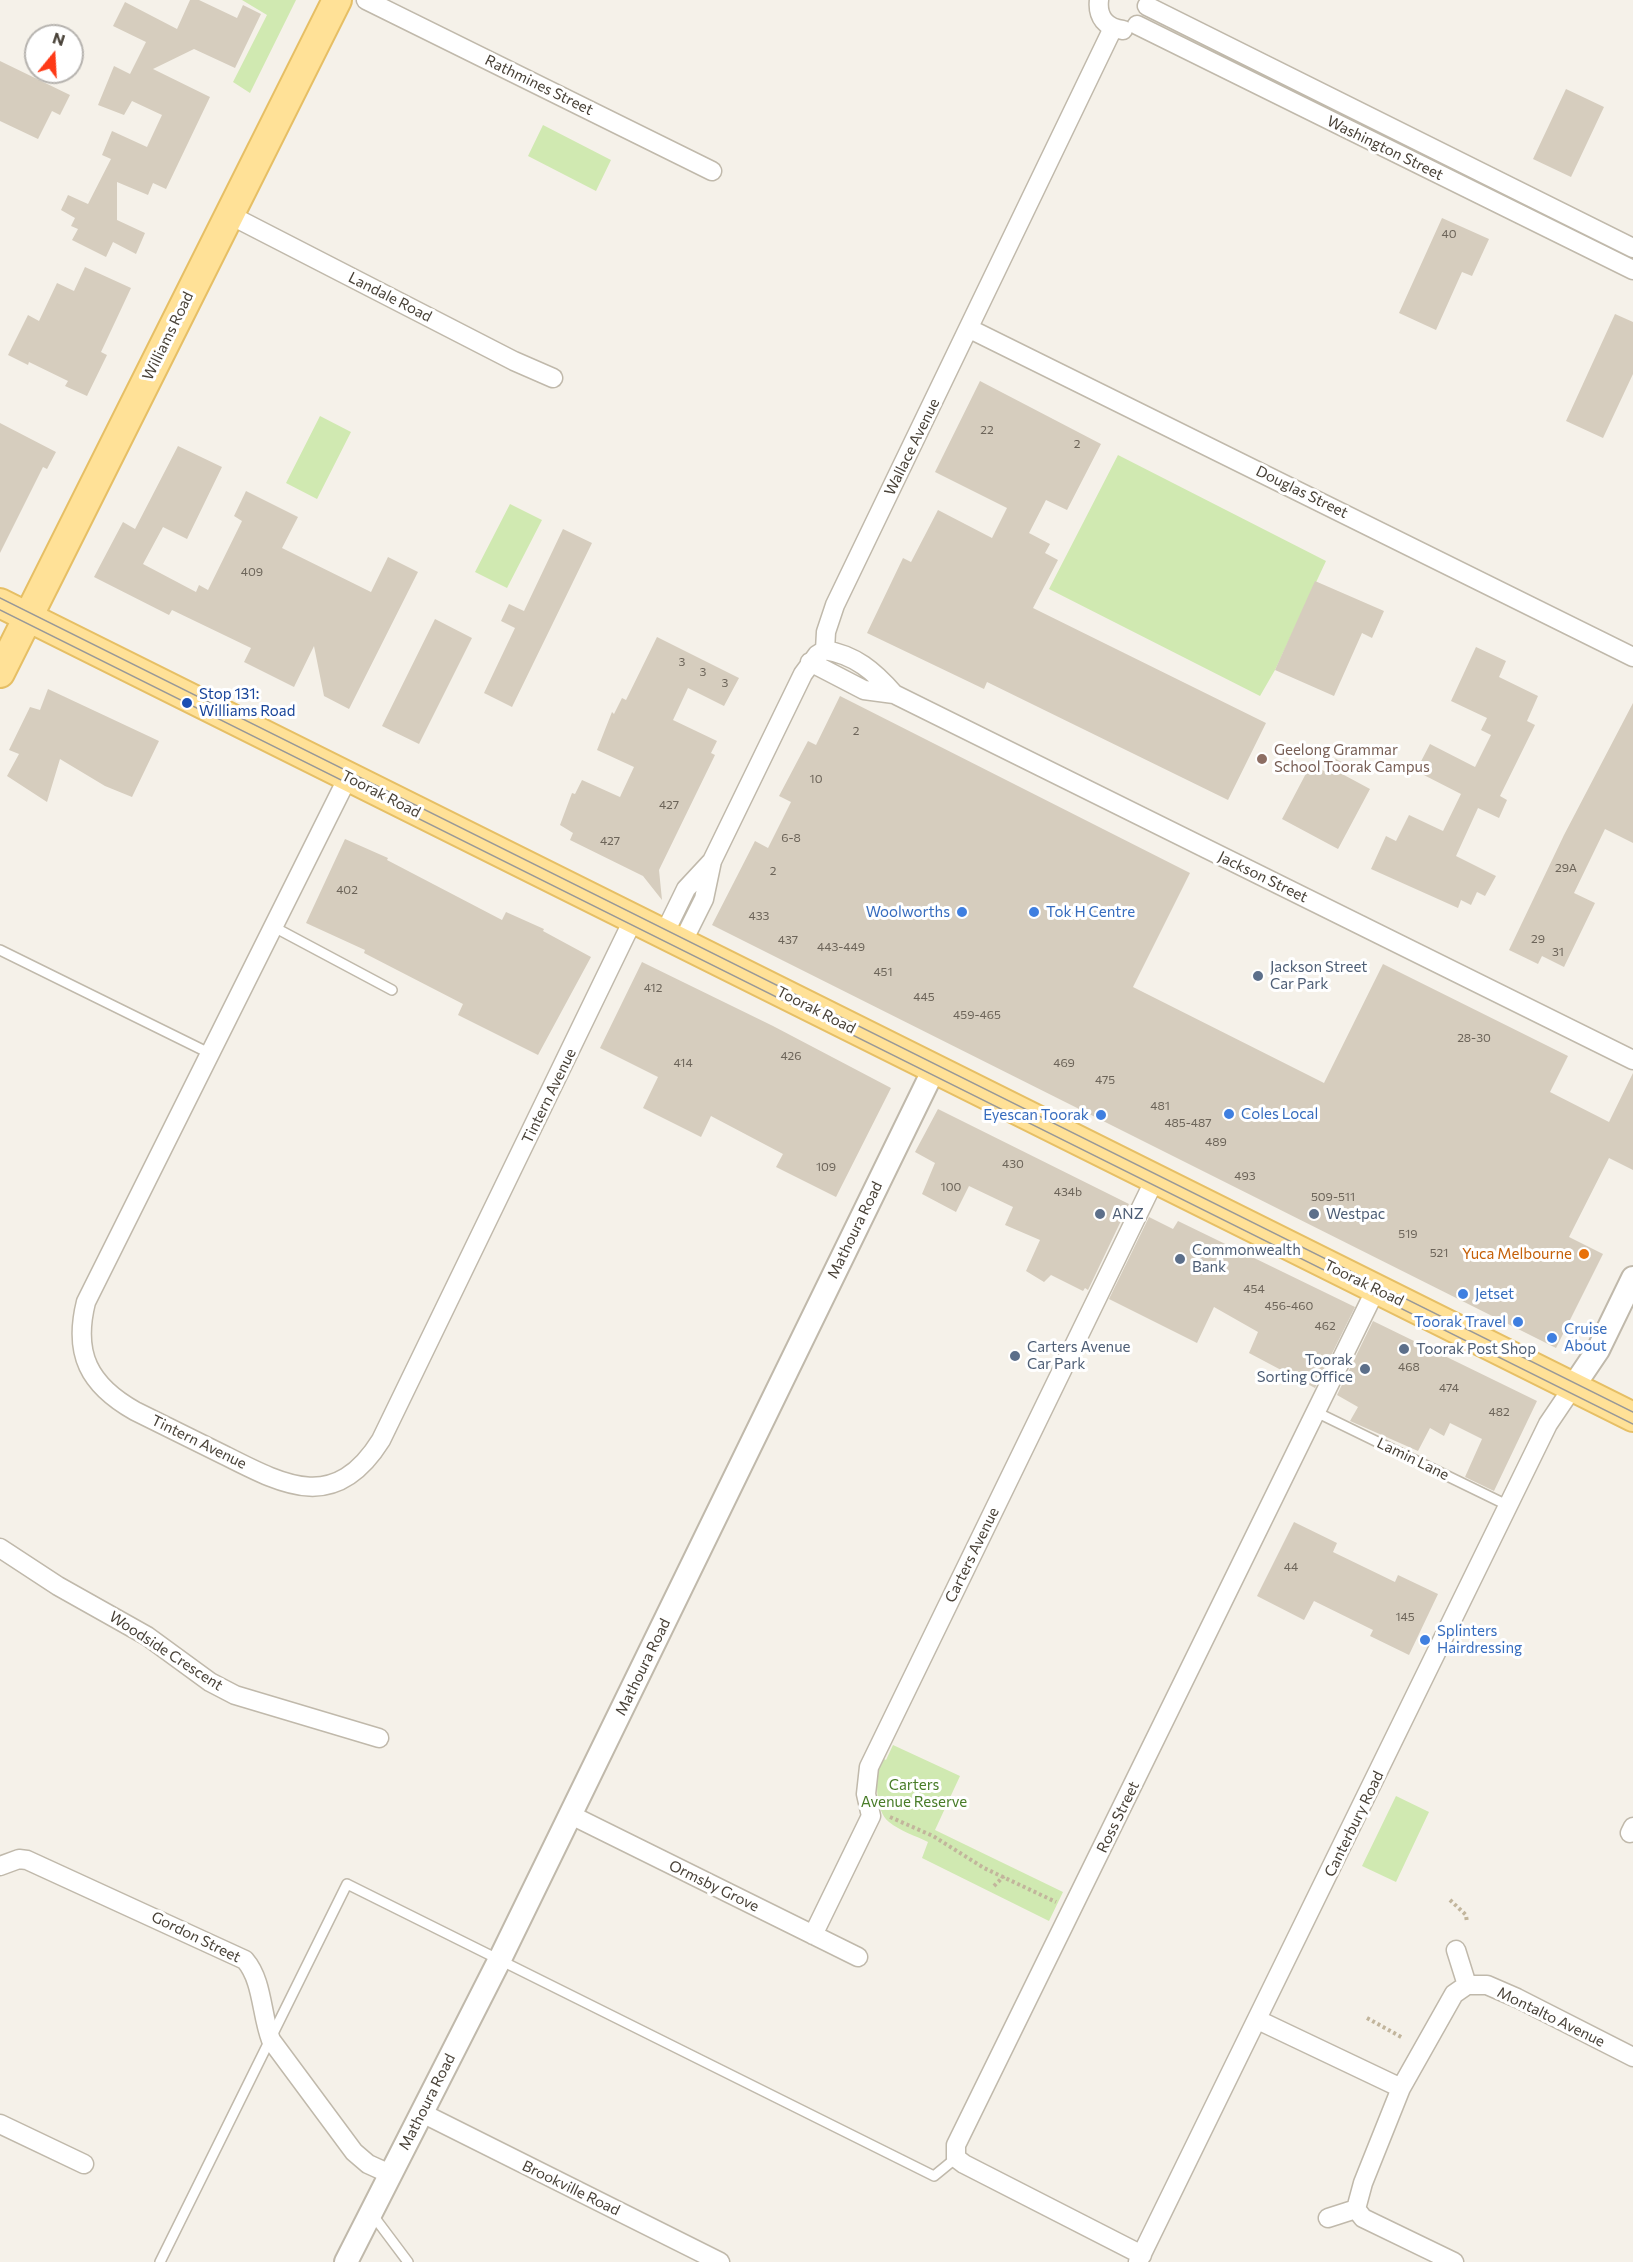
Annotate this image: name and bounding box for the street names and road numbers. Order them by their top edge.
street label: Rathmines Street [482,51,596,119]
street label: Washington Street [1324,112,1446,184]
street label: Landale Road [345,268,435,326]
street label: Williams Road [139,289,197,383]
street label: Wallace Avenue [881,395,943,499]
street label: Douglas Street [1253,462,1351,522]
street label: Toorak Road [339,766,423,822]
street label: Jackson Street [1215,848,1311,906]
street label: Toorak Road [774,982,858,1038]
street label: Tintern Avenue [518,1046,580,1146]
street label: Mathoura Road [824,1179,886,1281]
street label: Toorak Road [1321,1256,1407,1310]
street label: Tintern Avenue [149,1411,249,1473]
street label: Lamin Lane [1374,1434,1452,1484]
street label: Carters Avenue [941,1505,1003,1605]
street label: Woodside Crescent [106,1608,226,1694]
street label: Mathoura Road [612,1616,674,1718]
street label: Canterbury Road [1321,1768,1387,1880]
street label: Ross Street [1093,1778,1143,1856]
street label: Ormsby Grove [666,1856,762,1916]
street label: Gordon Street [148,1908,244,1966]
street label: Montalto Avenue [1494,1983,1608,2051]
street label: Mathoura Road [395,2051,459,2153]
street label: Brookville Road [519,2157,623,2219]

